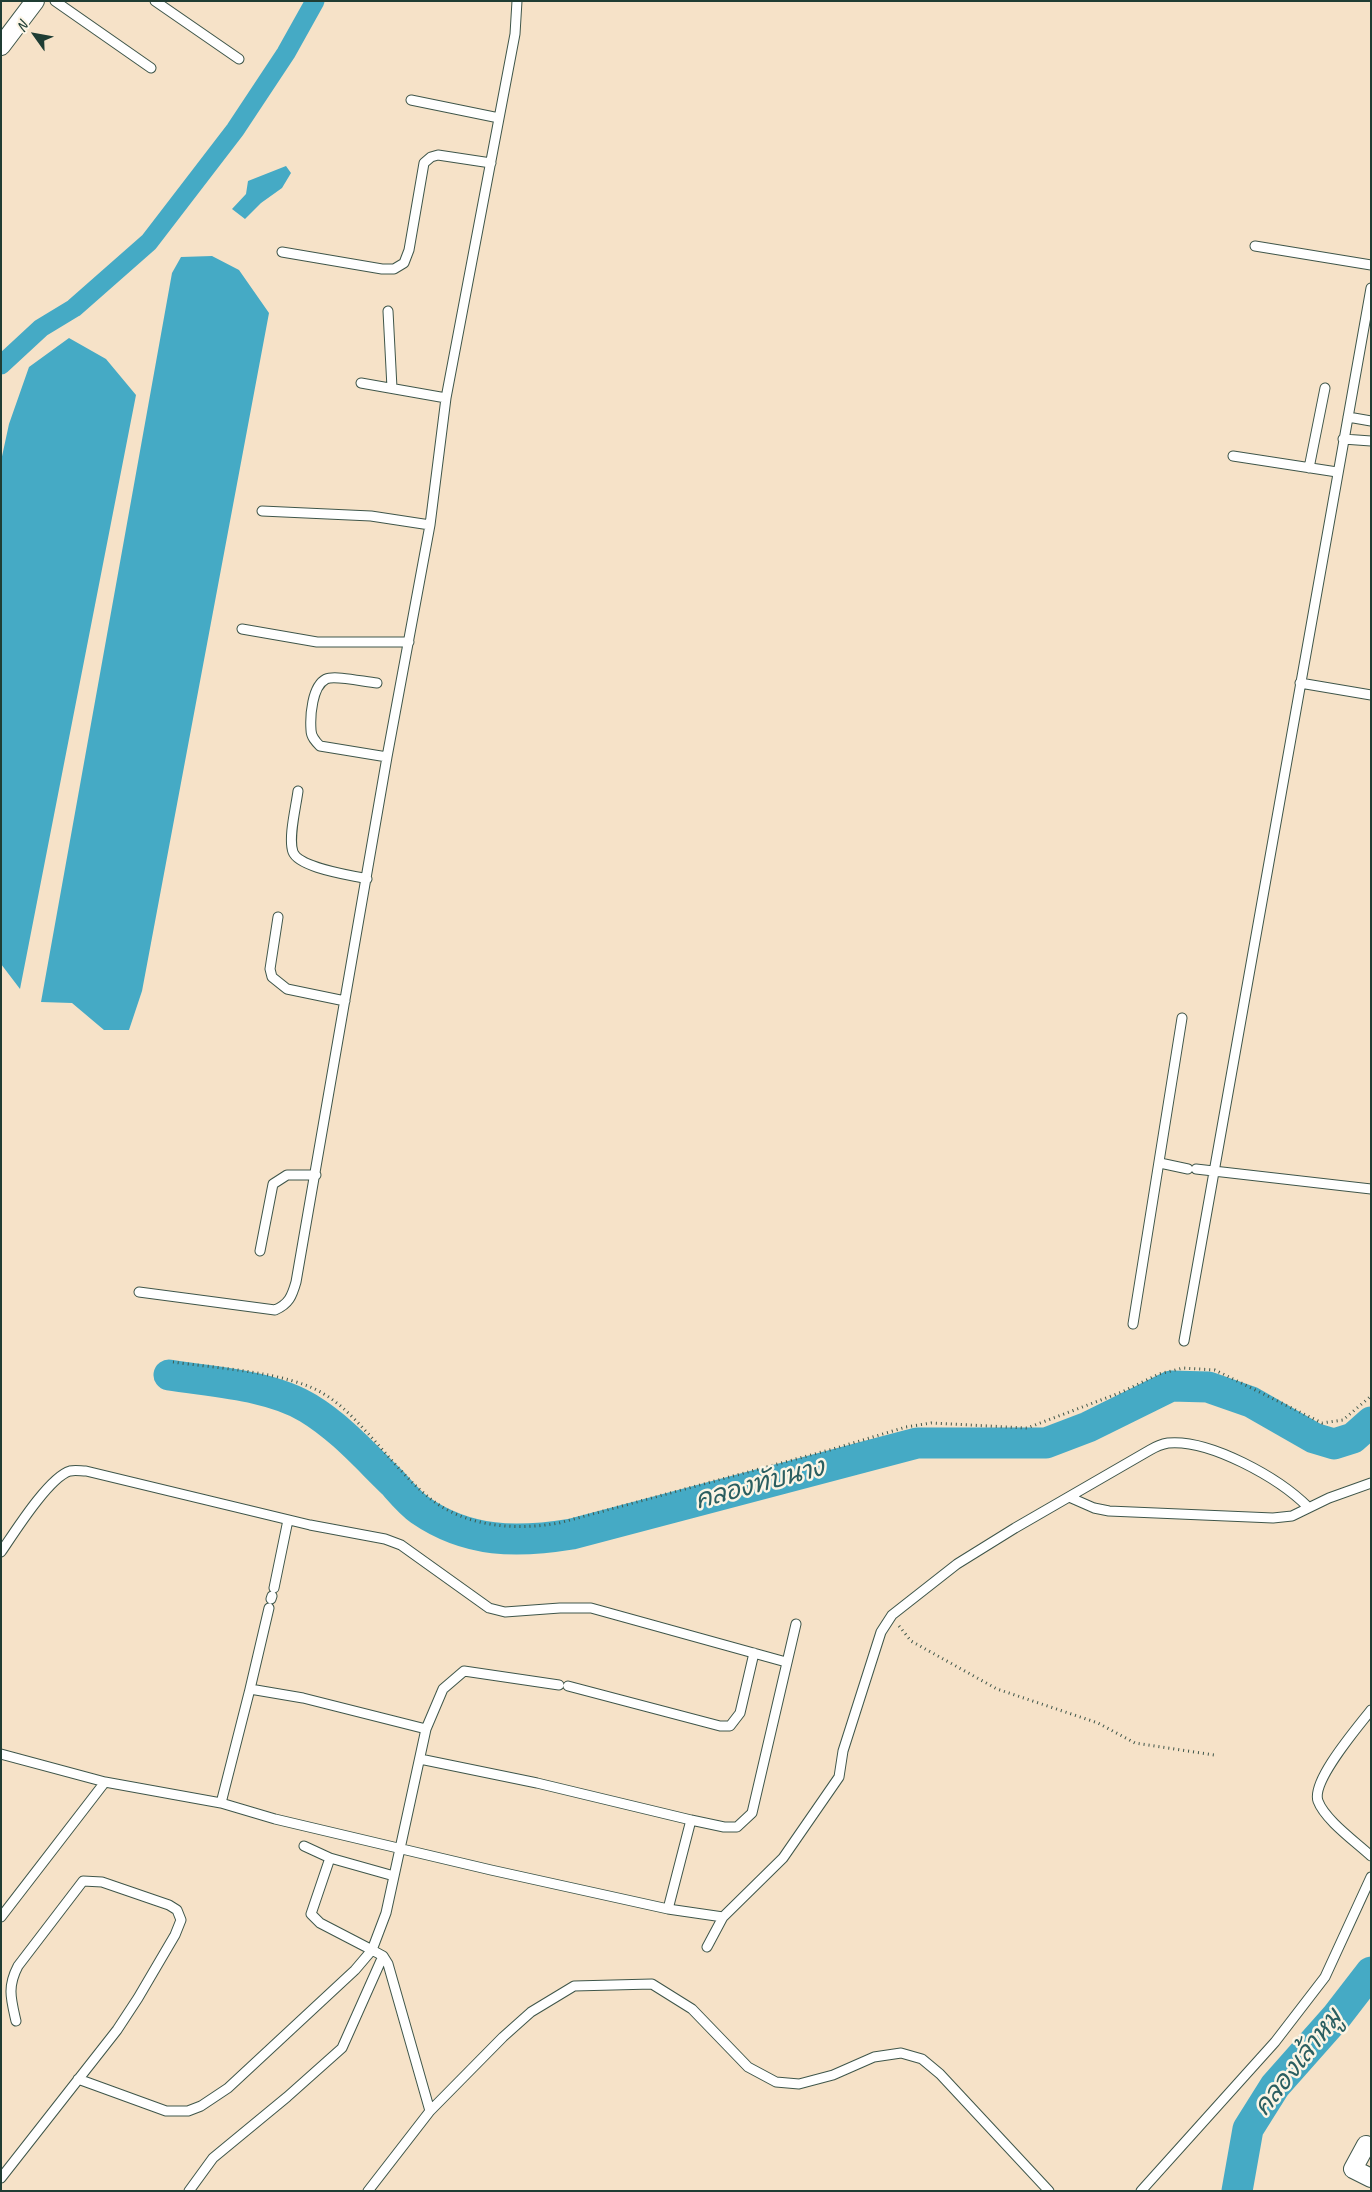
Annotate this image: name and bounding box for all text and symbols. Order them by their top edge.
north arrow [10,10,60,60]
text: N [12,19,31,35]
water label: คลองทับนาง [692,1453,828,1517]
water label: คลองเล้าหมู [1248,2004,1350,2122]

